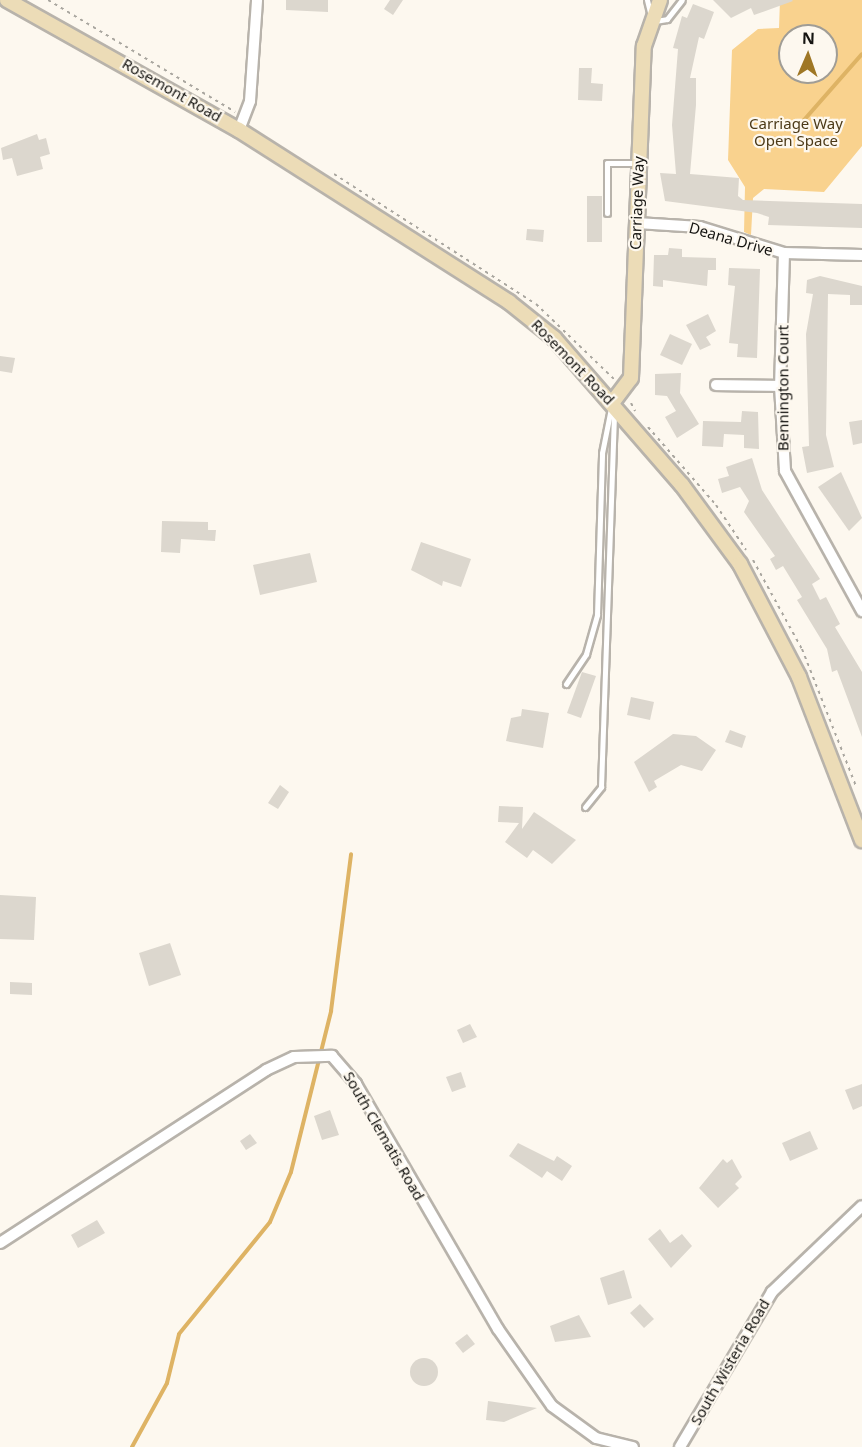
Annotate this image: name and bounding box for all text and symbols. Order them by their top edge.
north arrow [778,24,838,84]
text: N [802,27,815,49]
street label: Rosemont Road [119,54,225,126]
park label: Carriage Way Open Space [749,114,843,149]
street label: Carriage Way [626,156,648,250]
street label: Deana Drive [687,218,775,260]
street label: Rosemont Road [528,316,618,408]
street label: Bennington Court [774,325,792,451]
street label: South Clematis Road [340,1068,428,1204]
street label: South Wisteria Road [687,1296,773,1428]

